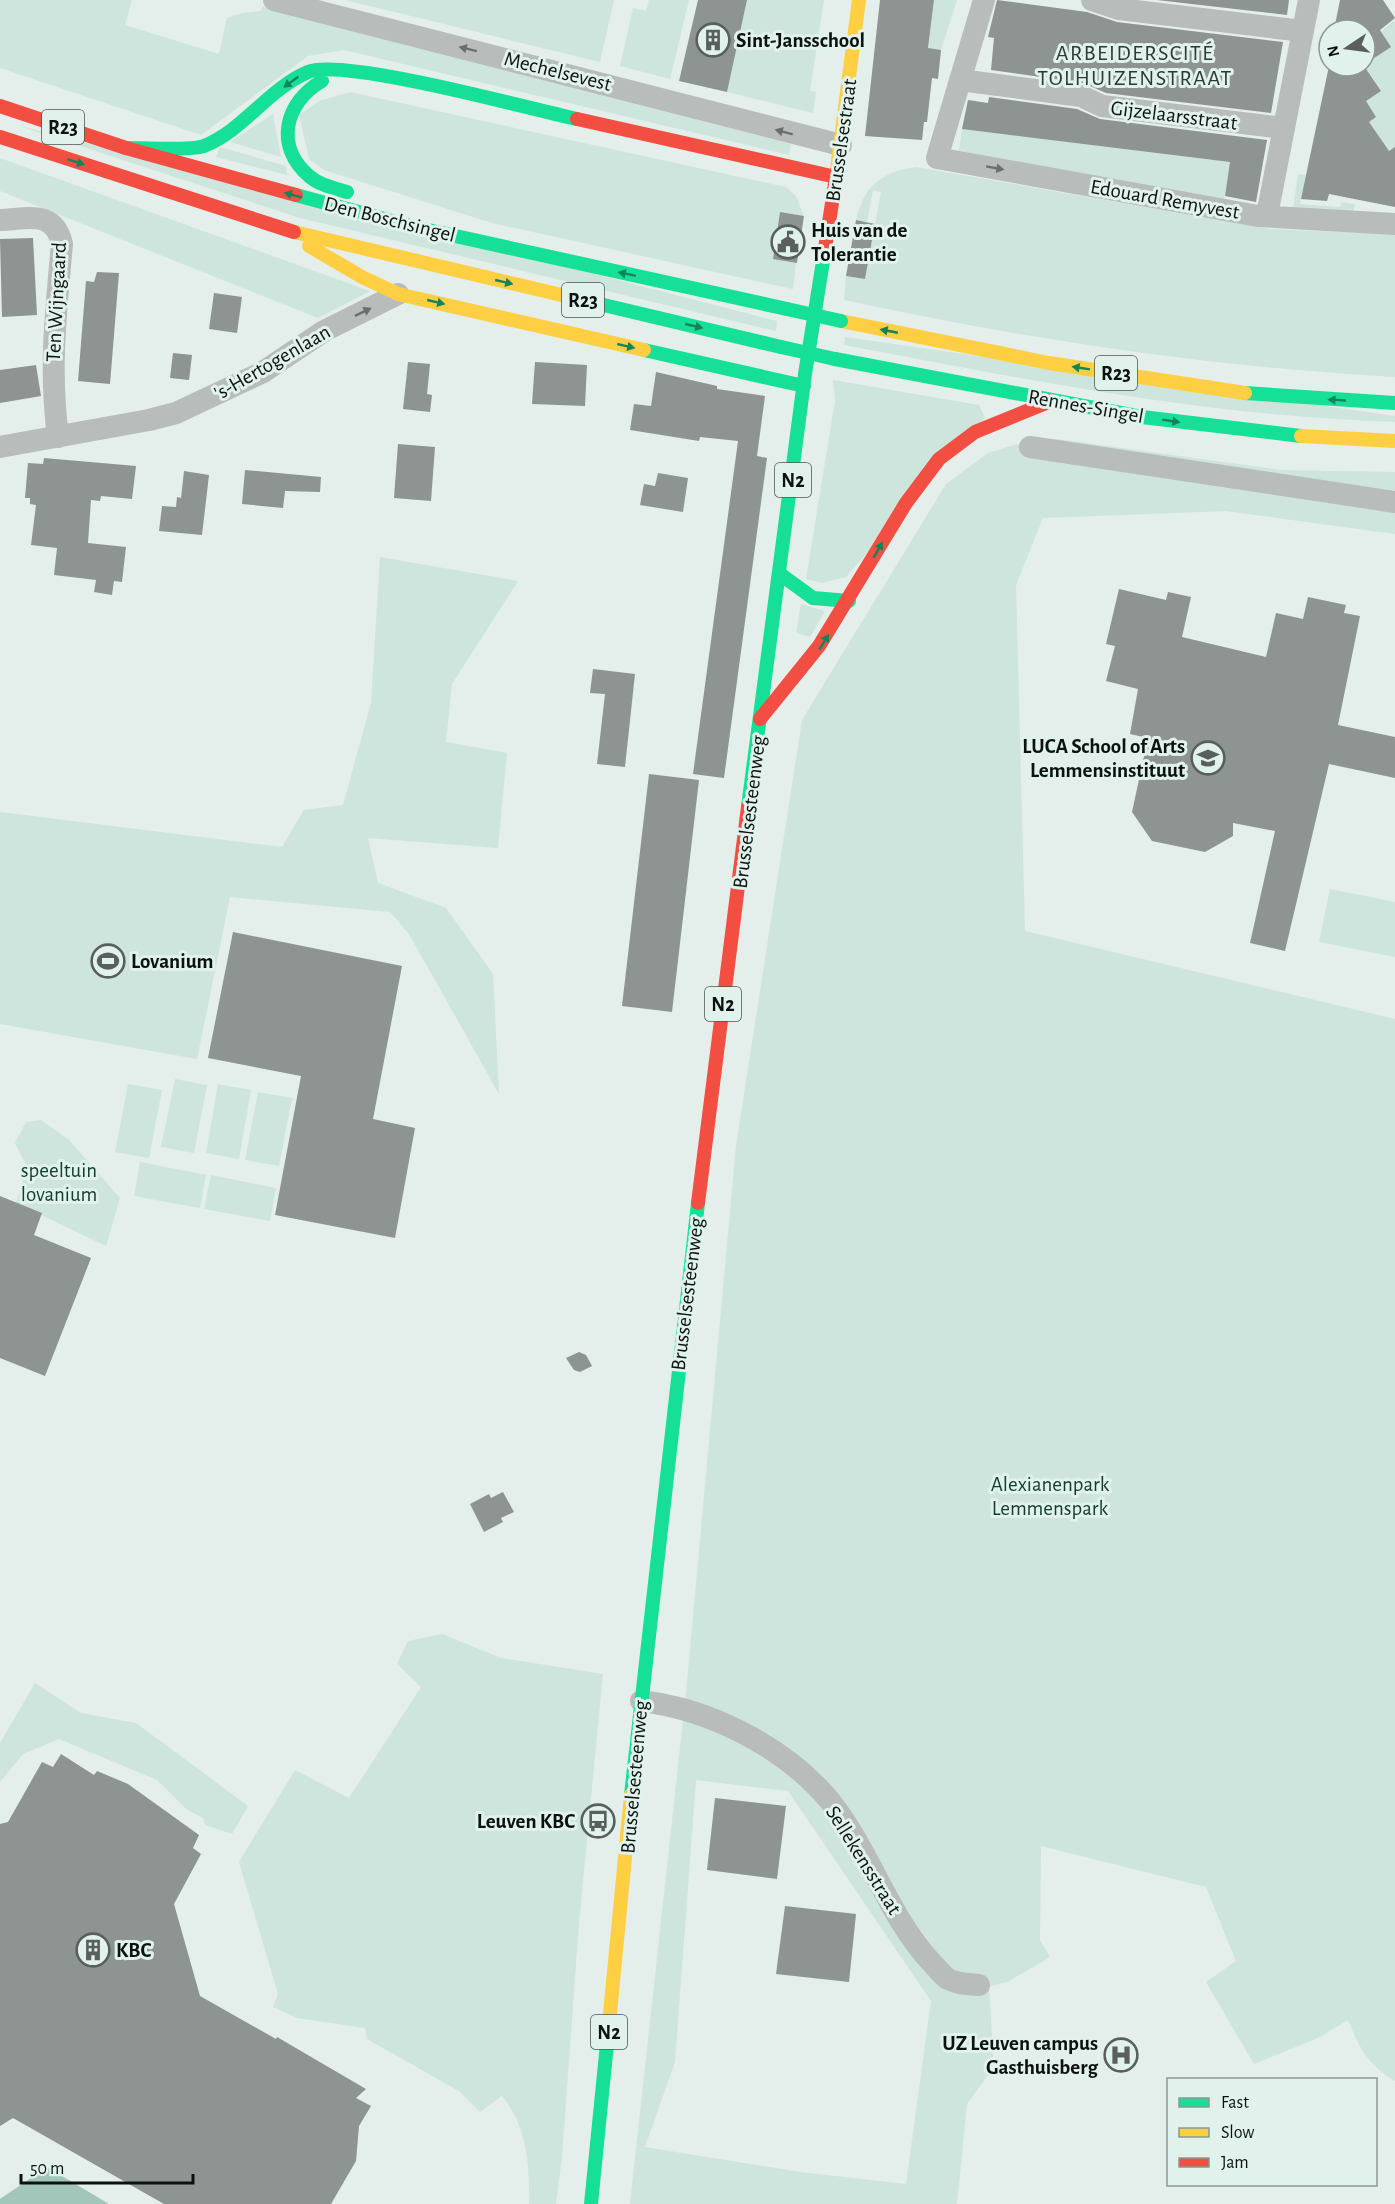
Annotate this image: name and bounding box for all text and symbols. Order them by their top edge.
north arrow [1317,18,1377,78]
building icon: Sint-Jansschool [695,22,731,58]
place label: Sint-Jansschool [736,30,865,51]
district label: ARBEIDERSCITÉ TOLHUIZENSTRAAT [1037,41,1233,89]
one-way arrow [459,43,477,53]
text: N [1324,44,1342,58]
street label: Mechelsevest [502,48,614,95]
one-way arrow [284,75,299,87]
street label: Brusselsestraat [822,77,861,203]
street label: Gijzelaarsstraat [1109,97,1239,134]
road number: R23 [42,110,84,144]
one-way arrow [775,127,793,136]
one-way arrow [67,157,85,167]
one-way arrow [986,164,1005,173]
street label: Edouard Remyvest [1089,176,1241,223]
one-way arrow [284,189,302,199]
street label: Den Boschsingel [322,193,458,246]
place label: Huis van de Tolerantie [811,220,907,265]
public building icon: Huis van de Tolerantie [770,224,806,260]
street label: Ten Wijngaard [43,241,70,362]
one-way arrow [618,268,636,278]
one-way arrow [494,277,513,287]
road number: R23 [562,283,604,317]
one-way arrow [427,298,446,308]
one-way arrow [354,308,371,317]
street label: 's-Hertogenlaan [211,321,334,404]
one-way arrow [684,322,703,331]
one-way arrow [880,326,899,335]
one-way arrow [617,341,636,351]
road number: R23 [1095,356,1137,390]
one-way arrow [1071,363,1090,372]
street label: Rennes-Singel [1027,386,1145,427]
one-way arrow [1327,395,1346,404]
one-way arrow [1162,417,1181,426]
road number: N2 [775,463,811,497]
one-way arrow [873,541,883,558]
one-way arrow [819,634,830,650]
street label: Brusselsesteenweg [730,734,769,890]
place label: LUCA School of Arts Lemmensinstituut [1022,736,1185,781]
school or university icon: LUCA School of Arts Lemmensinstituut [1190,740,1226,776]
sports icon: Lovanium [90,943,126,979]
place label: Lovanium [131,951,214,972]
road number: N2 [705,987,741,1021]
park label: speeltuin lovanium [21,1160,97,1205]
street label: Brusselsesteenweg [668,1216,707,1372]
park label: Alexianenpark Lemmenspark [991,1474,1110,1519]
street label: Brusselsesteenweg [617,1699,652,1855]
street label: Sellekensstraat [822,1802,905,1919]
bus stop icon: Leuven KBC [580,1803,616,1839]
place label: Leuven KBC [477,1811,575,1832]
building icon: KBC [75,1932,111,1968]
place label: KBC [116,1940,151,1961]
road number: N2 [591,2015,627,2049]
place label: UZ Leuven campus Gasthuisberg [942,2033,1098,2078]
hospital icon: UZ Leuven campus Gasthuisberg [1103,2037,1139,2073]
legend [1167,2078,1377,2186]
text: Fast [1221,2094,1249,2112]
text: Slow [1221,2124,1254,2142]
scale bar [21,2147,194,2185]
text: Jam [1221,2154,1249,2172]
text: 50 m [30,2160,64,2178]

